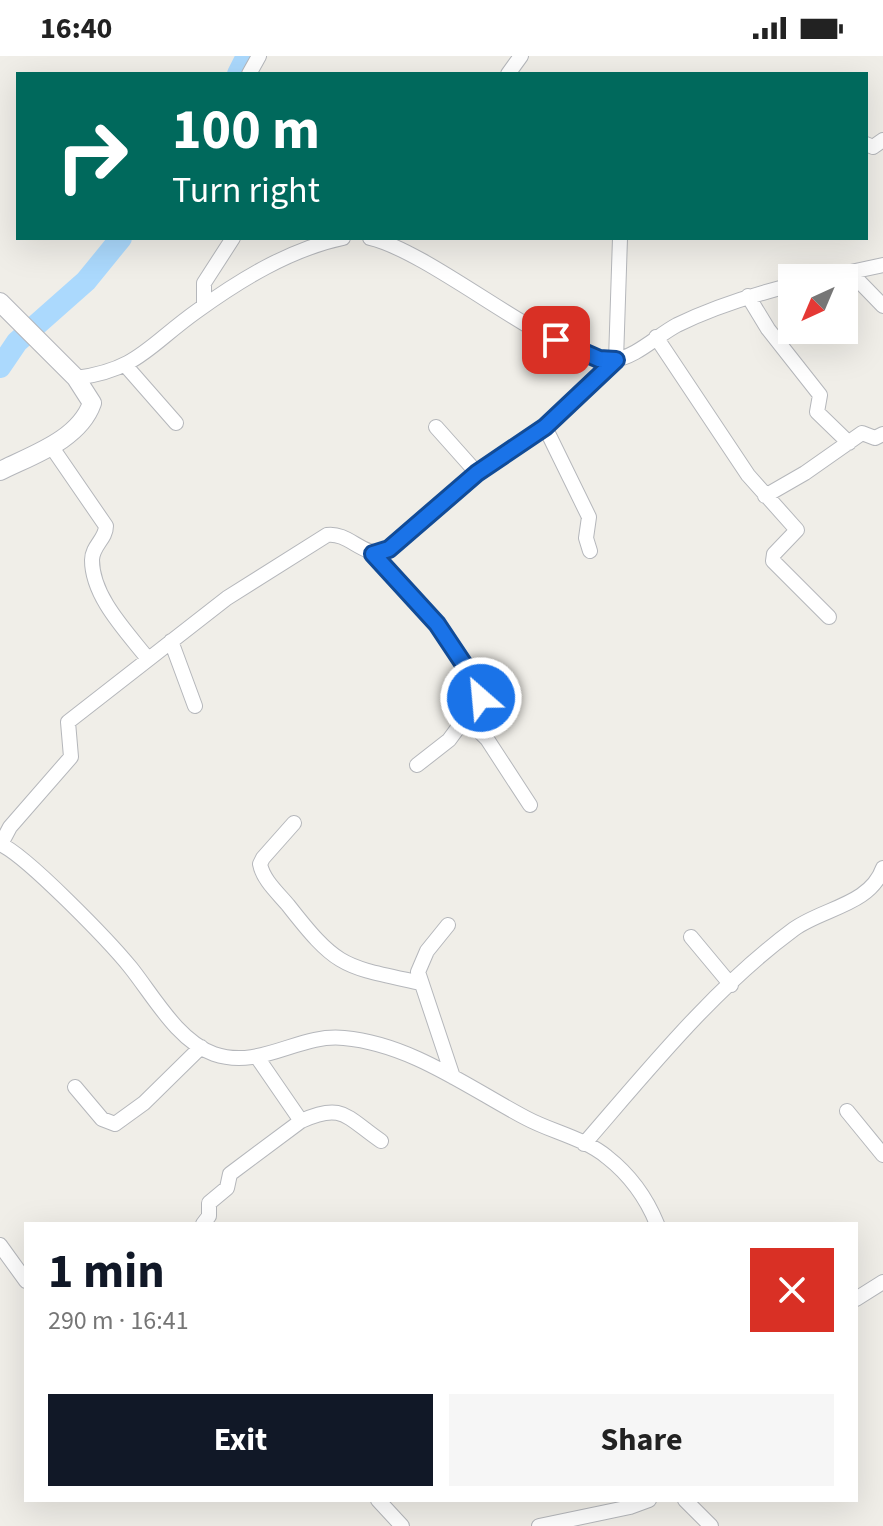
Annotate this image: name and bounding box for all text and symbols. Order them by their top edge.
text: 16:40 [40,7,112,50]
text: 100 m [172,91,320,170]
icon: right [40,104,144,208]
text: Turn right [172,165,320,216]
north arrow [778,264,858,344]
map controls [778,264,858,344]
pin [522,306,590,374]
icon: arrive [534,318,578,362]
position arrow [439,656,523,740]
text: 1 min [48,1238,165,1306]
button: close [750,1248,834,1332]
text: 290 m · 16:41 [48,1302,189,1339]
button: Exit [48,1394,433,1486]
button: Share [449,1394,834,1486]

